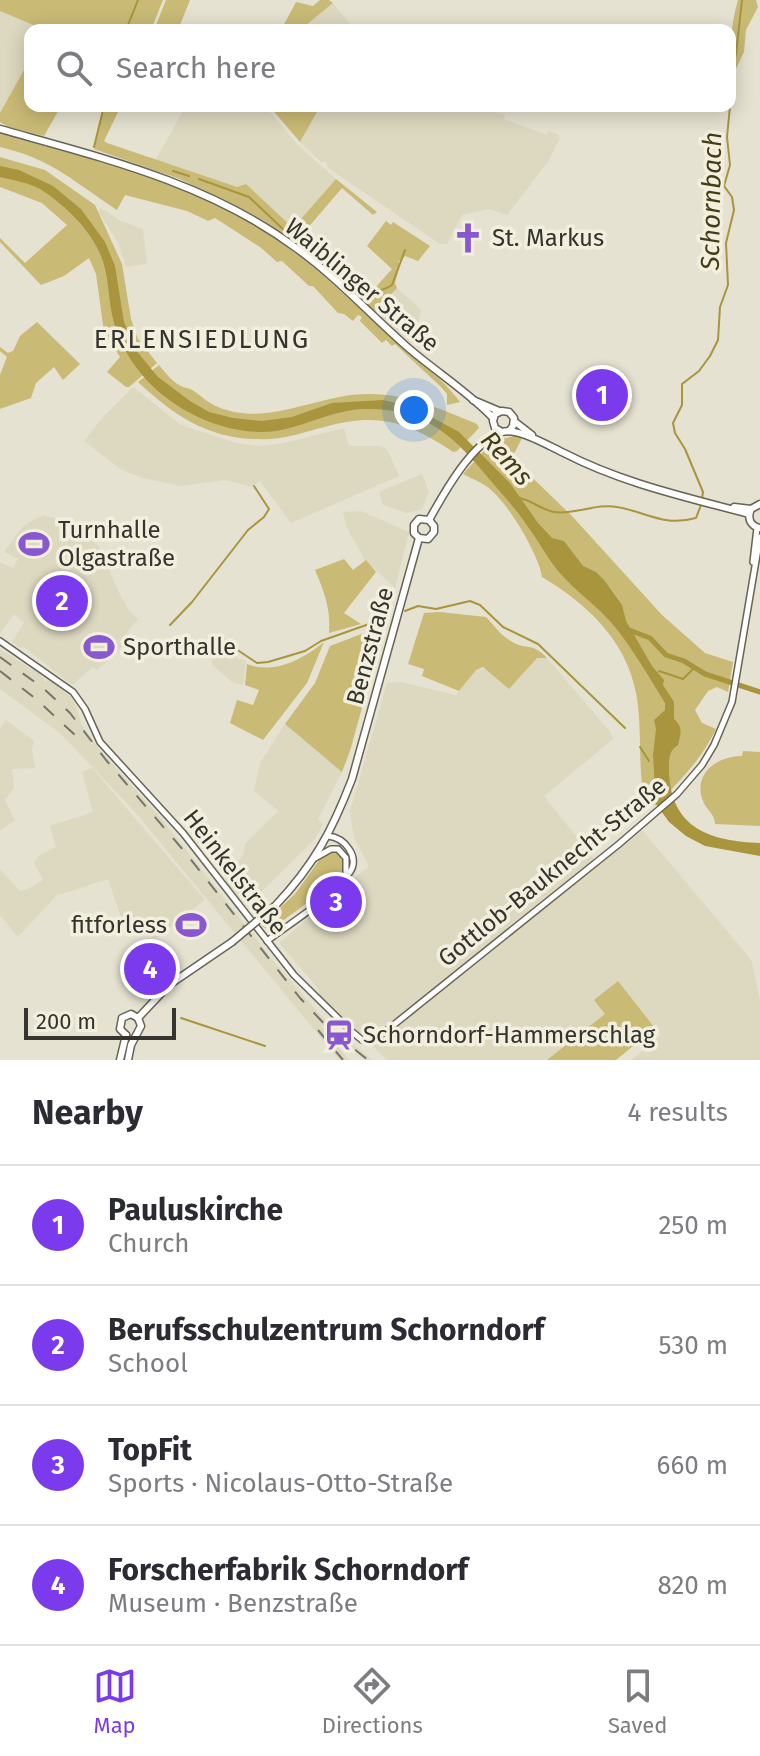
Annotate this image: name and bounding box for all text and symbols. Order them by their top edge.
search box [24,24,736,112]
icon: search [52,46,96,90]
text: Search here [116,50,276,86]
water label: Schornbach [695,131,728,272]
street label: Waiblinger Straße [279,212,445,358]
church icon: St. Markus [451,221,485,255]
place label: St. Markus [492,224,604,252]
district label: ERLENSIEDLUNG [94,324,310,355]
pin: 1 [576,365,628,425]
your location [394,390,434,430]
water label: Rems [474,425,539,492]
place label: Turnhalle Olgastraße [58,516,175,572]
sports icon: Turnhalle Olgastraße [17,527,51,561]
pin: 2 [36,571,88,631]
street label: Benzstraße [341,584,399,708]
sports icon: Sporthalle [82,630,116,664]
place label: Sporthalle [123,633,236,661]
street label: Gottlob-Bauknecht-Straße [433,772,671,972]
street label: Heinkelstraße [177,804,293,940]
pin: 3 [310,872,362,932]
sports icon: fitforless [174,908,208,942]
place label: fitforless [71,911,167,939]
pin: 4 [124,939,176,999]
scale bar [24,1004,176,1040]
text: 200 m [36,1008,96,1035]
station icon: Schorndorf-Hammerschlag [322,1018,356,1052]
place label: Schorndorf-Hammerschlag [363,1021,656,1049]
text: Nearby [32,1092,143,1133]
text: 4 results [627,1097,728,1128]
text: Pauluskirche [108,1192,283,1228]
text: 1 [52,1210,64,1241]
text: 250 m [658,1210,728,1241]
text: Church [108,1228,190,1259]
text: Berufsschulzentrum Schorndorf [108,1312,544,1348]
text: 2 [51,1330,65,1361]
text: 530 m [659,1330,728,1361]
text: School [108,1348,188,1379]
text: TopFit [108,1432,192,1468]
text: 3 [51,1450,65,1481]
text: 660 m [657,1450,728,1481]
text: Sports · Nicolaus-Otto-Straße [108,1468,453,1499]
text: Forscherfabrik Schorndorf [108,1552,468,1588]
text: 4 [51,1570,65,1601]
text: 820 m [657,1570,728,1601]
text: Museum · Benzstraße [108,1588,358,1619]
tab: Map [93,1664,137,1739]
tab: Directions [322,1664,423,1739]
tab: Saved [608,1664,667,1739]

